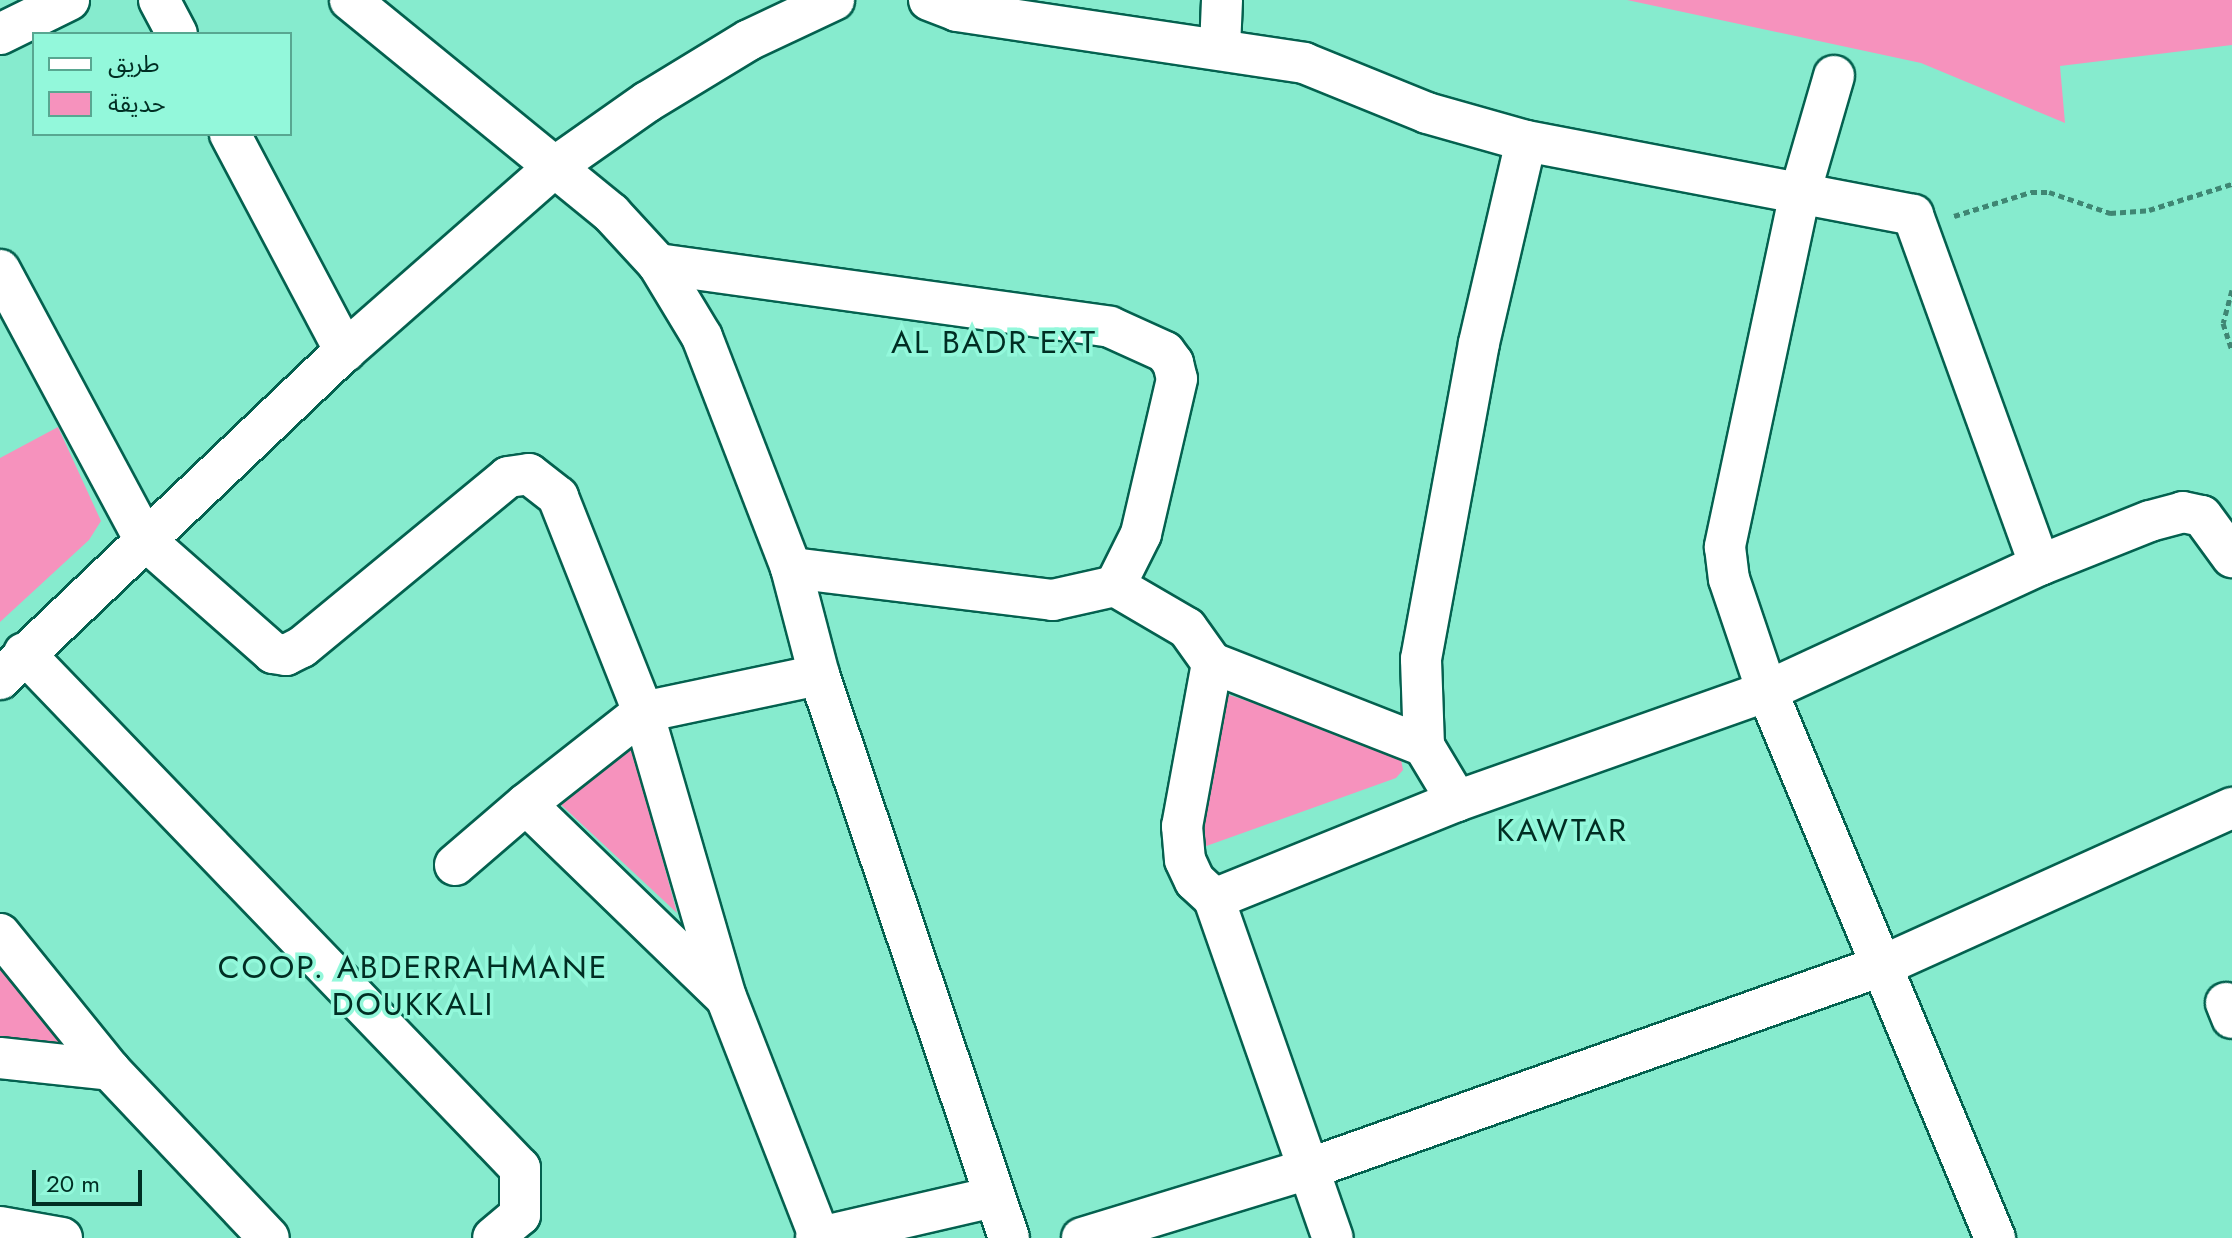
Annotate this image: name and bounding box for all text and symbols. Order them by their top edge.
legend [32,32,292,136]
text: طريق [108,46,160,81]
text: حديقة [108,86,166,121]
district label: AL BADR EXT [891,323,1097,361]
district label: KAWTAR [1496,811,1628,849]
district label: COOP. ABDERRAHMANE DOUKKALI [218,949,608,1024]
scale bar [36,1154,146,1204]
text: 20 m [46,1166,100,1201]

